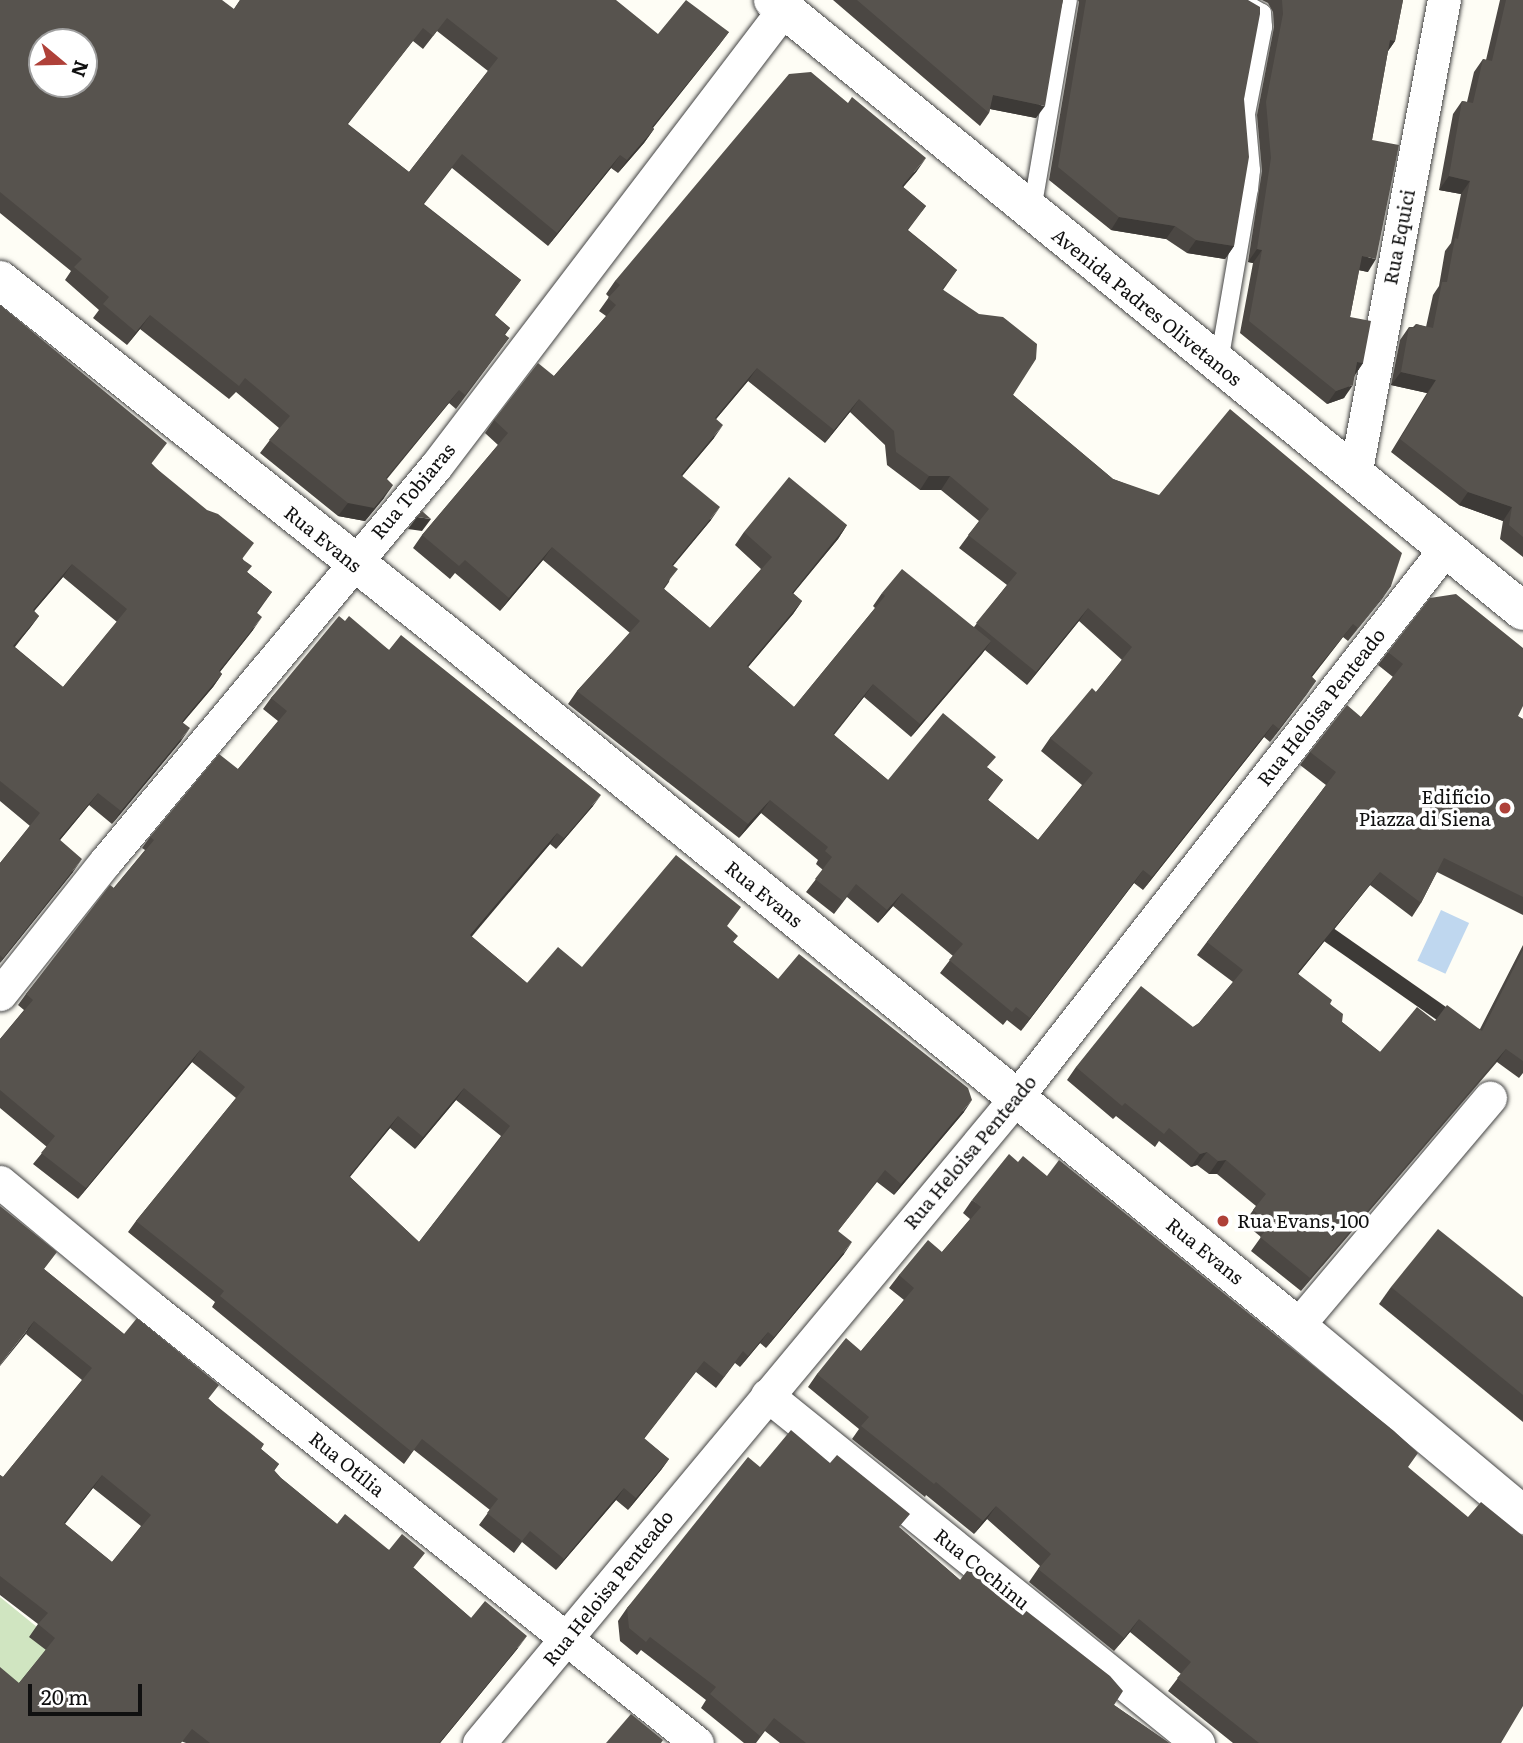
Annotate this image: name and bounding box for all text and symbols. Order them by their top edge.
north arrow [28,28,98,98]
text: N [65,57,97,81]
street label: Rua Equici [1379,187,1419,287]
street label: Avenida Padres Olivetanos [1048,223,1246,391]
street label: Rua Tobiaras [366,439,460,543]
street label: Rua Evans [280,501,366,577]
street label: Rua Heloisa Penteado [1252,624,1390,790]
place label: Edifício Piazza di Siena [1359,786,1491,830]
marker: Edifício Piazza di Siena [1497,800,1513,816]
street label: Rua Evans [721,856,807,932]
street label: Rua Heloisa Penteado [899,1070,1041,1234]
place label: Rua Evans, 100 [1237,1210,1369,1232]
street label: Rua Evans [1162,1213,1248,1289]
marker: Rua Evans, 100 [1215,1213,1231,1229]
street label: Rua Otília [305,1427,389,1501]
street label: Rua Heloisa Penteado [538,1505,678,1671]
street label: Rua Cochinu [930,1524,1034,1614]
scale bar [32,1670,145,1714]
text: 20 m [41,1680,88,1711]

